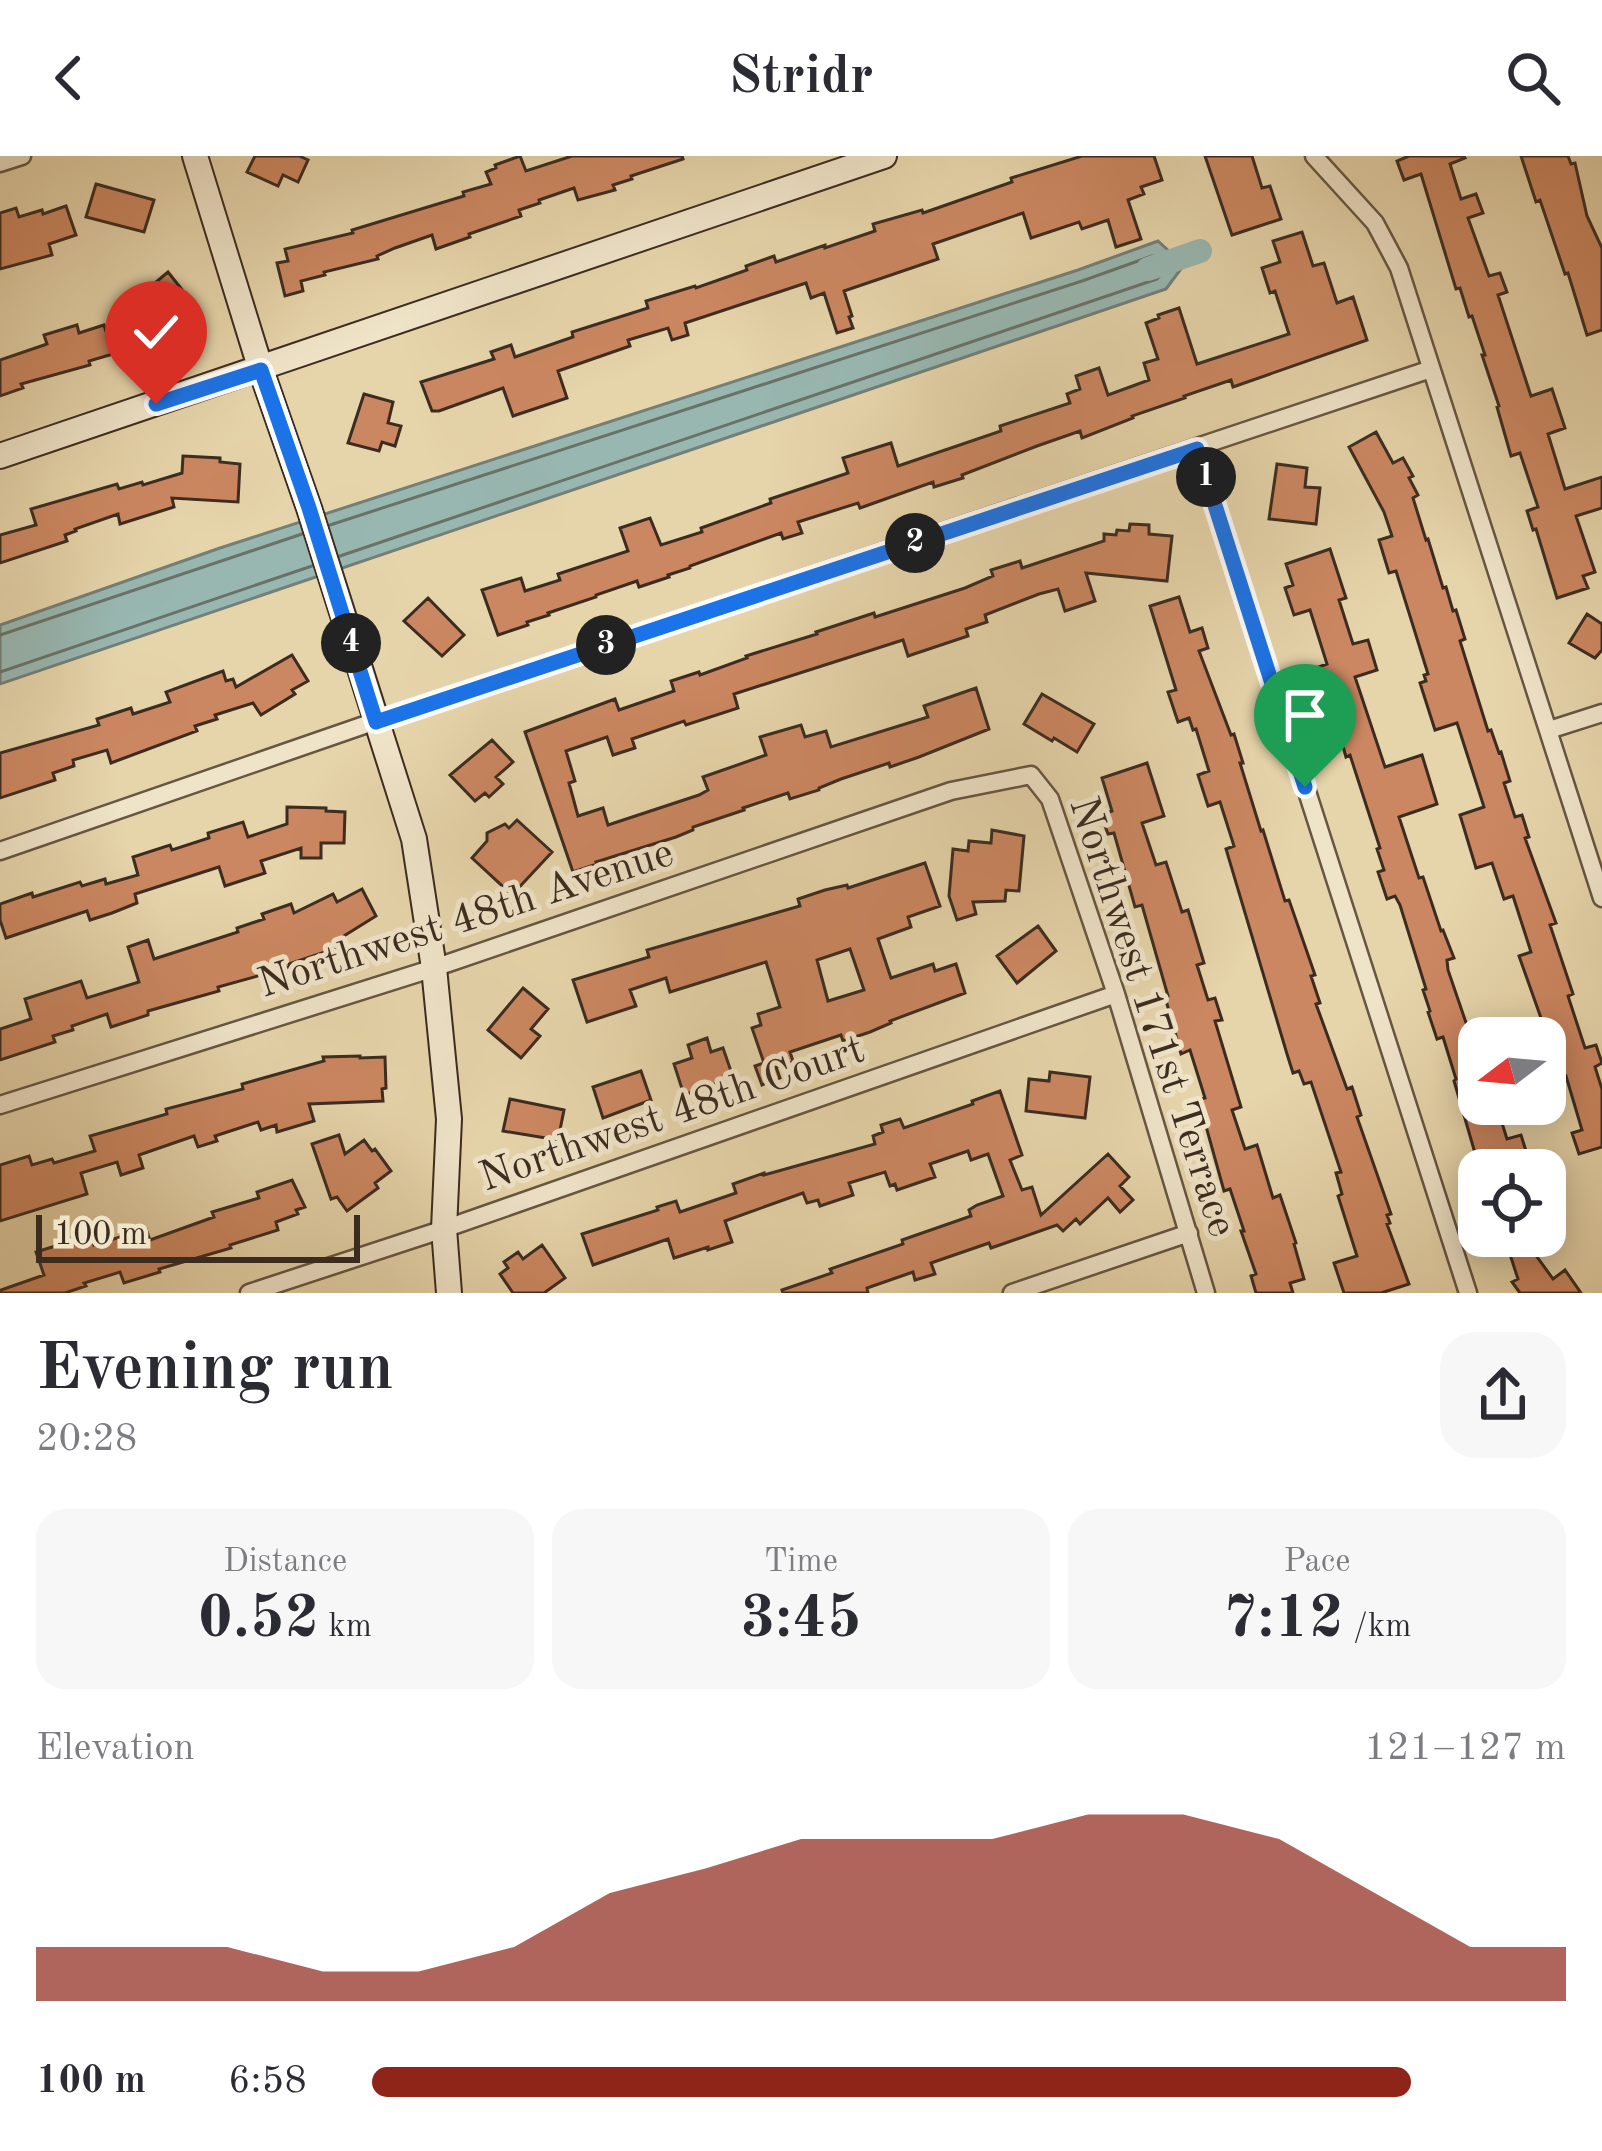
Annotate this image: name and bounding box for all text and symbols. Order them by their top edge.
icon: back [36,45,102,111]
icon: search [1500,45,1566,111]
text: Stridr [728,51,874,105]
pin [105,281,207,404]
icon: check [123,299,189,365]
pin: 1 [1176,447,1236,507]
text: 1 [1196,460,1216,493]
pin: 2 [885,513,945,573]
text: 2 [905,526,925,559]
pin: 4 [321,613,381,673]
pin: 3 [576,615,636,675]
text: 4 [341,626,361,659]
text: 3 [596,628,616,661]
pin [1254,664,1356,787]
icon: arrive [1272,682,1338,748]
street label: Northwest 171st Terrace [1060,792,1242,1242]
street label: Northwest 48th Avenue [253,833,679,1007]
north arrow [1458,1017,1566,1125]
map controls [1458,1017,1566,1257]
street label: Northwest 48th Court [475,1029,870,1200]
button: locate [1458,1149,1566,1257]
scale bar [36,1209,360,1262]
text: 100 m [54,1219,147,1252]
button: share [1440,1332,1566,1458]
text: Evening run [36,1338,394,1404]
text: 20:28 [36,1420,137,1459]
text: Distance [223,1546,347,1579]
text: Time [764,1546,838,1579]
text: Pace [1284,1546,1350,1579]
text: 0.52 [198,1590,319,1650]
text: 3:45 [740,1590,862,1650]
text: 7:12 [1223,1590,1344,1650]
text: km [319,1611,372,1644]
text: /km [1344,1611,1411,1644]
text: Elevation [36,1729,195,1768]
text: 121–127 m [1364,1729,1566,1768]
text: 100 m [36,2062,146,2101]
text: 6:58 [228,2062,307,2101]

